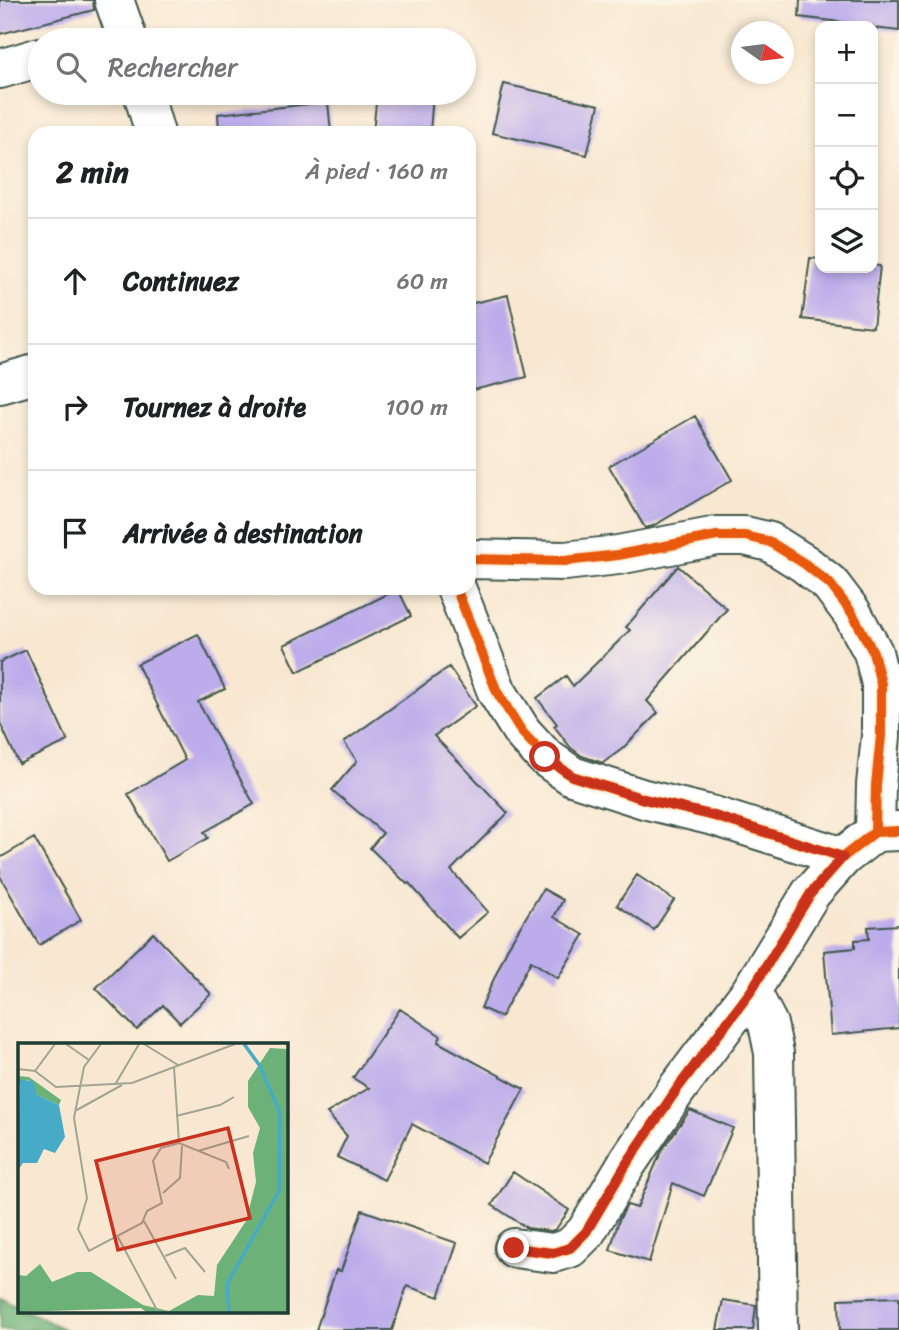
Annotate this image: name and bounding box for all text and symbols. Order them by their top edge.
north arrow [731,21,794,84]
map controls [815,21,878,273]
button: + [815,21,878,84]
search box [28,28,476,105]
text: Rechercher [108,44,238,90]
icon: search [52,48,90,86]
button: − [815,84,878,147]
text: 2 min [56,145,129,199]
button: locate [815,147,878,210]
text: À pied · 160 m [305,151,448,192]
button: layers [815,210,878,273]
text: Continuez [123,258,239,304]
text: 60 m [397,261,448,302]
icon: ahead [56,262,94,300]
text: Tournez à droite [123,384,306,430]
text: 100 m [385,387,448,428]
icon: right [56,388,94,426]
text: Arrivée à destination [123,510,363,556]
icon: arrive [56,514,94,552]
route start [529,741,560,772]
inset map [18,1043,287,1312]
route end [498,1232,529,1263]

